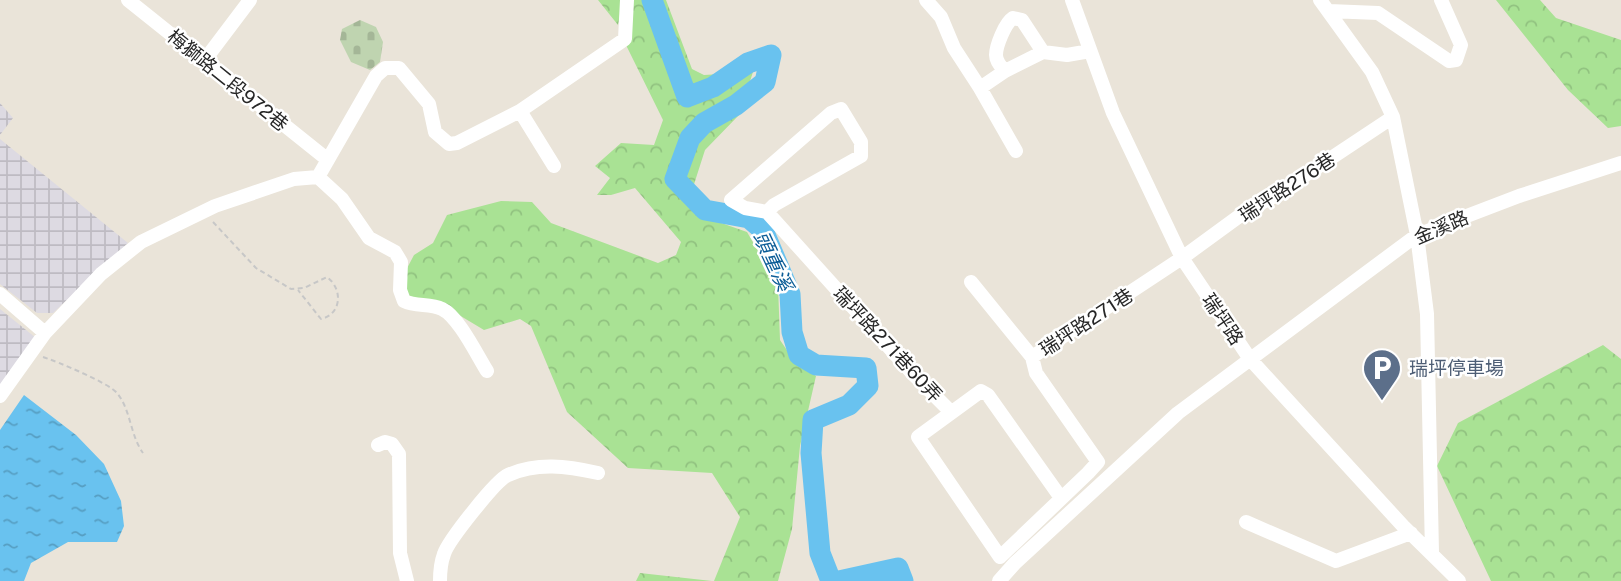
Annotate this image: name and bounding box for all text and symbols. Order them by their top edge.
street label: 梅獅路二段972巷 [163,25,293,135]
street label: 瑞坪路276巷 [1235,148,1339,226]
street label: 金溪路 [1410,206,1472,248]
water label: 頭重溪 [748,227,799,298]
street label: 瑞坪路271巷60弄 [829,282,947,406]
street label: 瑞坪路271巷 [1035,284,1137,360]
street label: 瑞坪路 [1198,289,1248,349]
parking icon: 瑞坪停車場 [1361,347,1403,402]
place label: 瑞坪停車場 [1409,357,1504,379]

